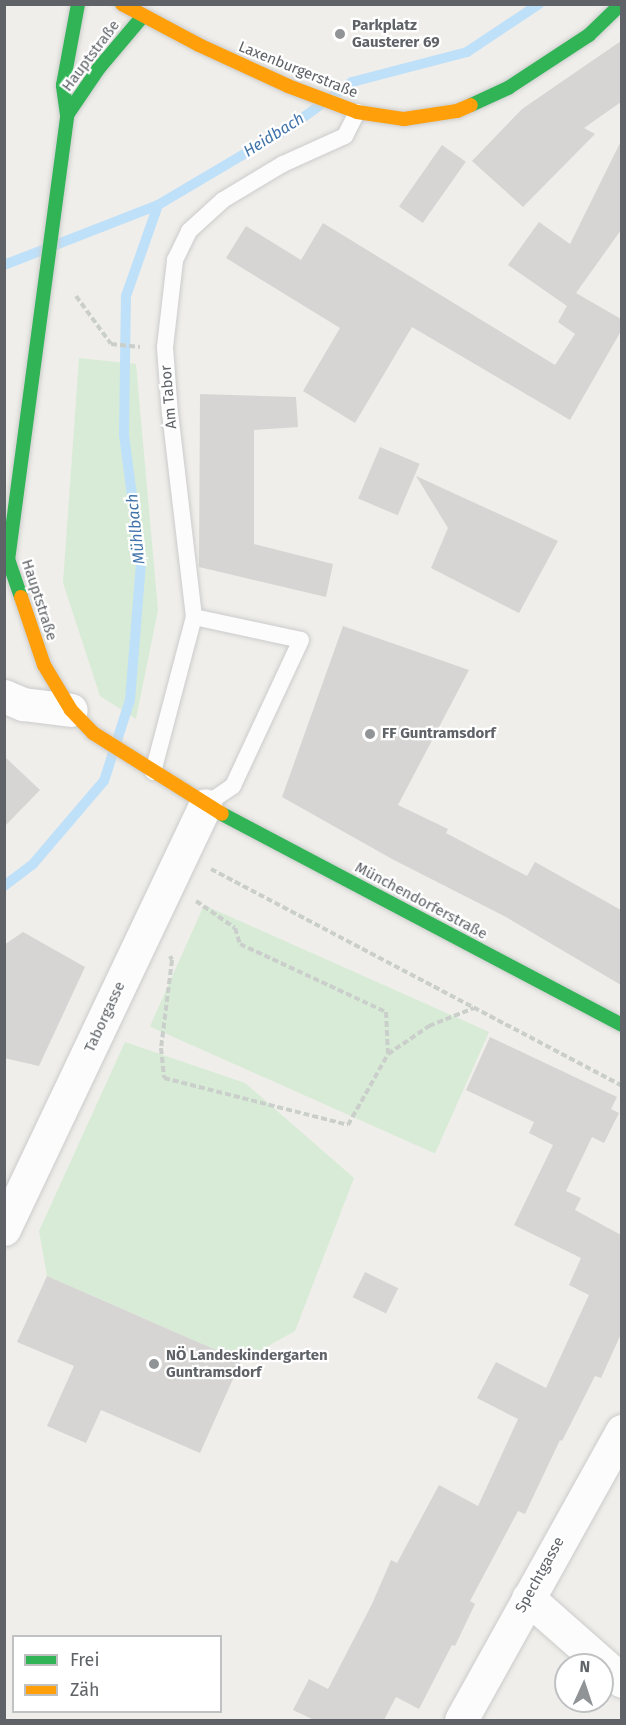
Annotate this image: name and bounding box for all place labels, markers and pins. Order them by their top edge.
place label: Parkplatz Gausterer 69 [352,16,440,51]
marker: Parkplatz Gausterer 69 [333,27,347,41]
place label: FF Guntramsdorf [382,725,496,743]
marker: FF Guntramsdorf [363,727,377,741]
place label: NÖ Landeskindergarten Guntramsdorf [166,1346,328,1381]
marker: NÖ Landeskindergarten Guntramsdorf [147,1357,161,1371]

